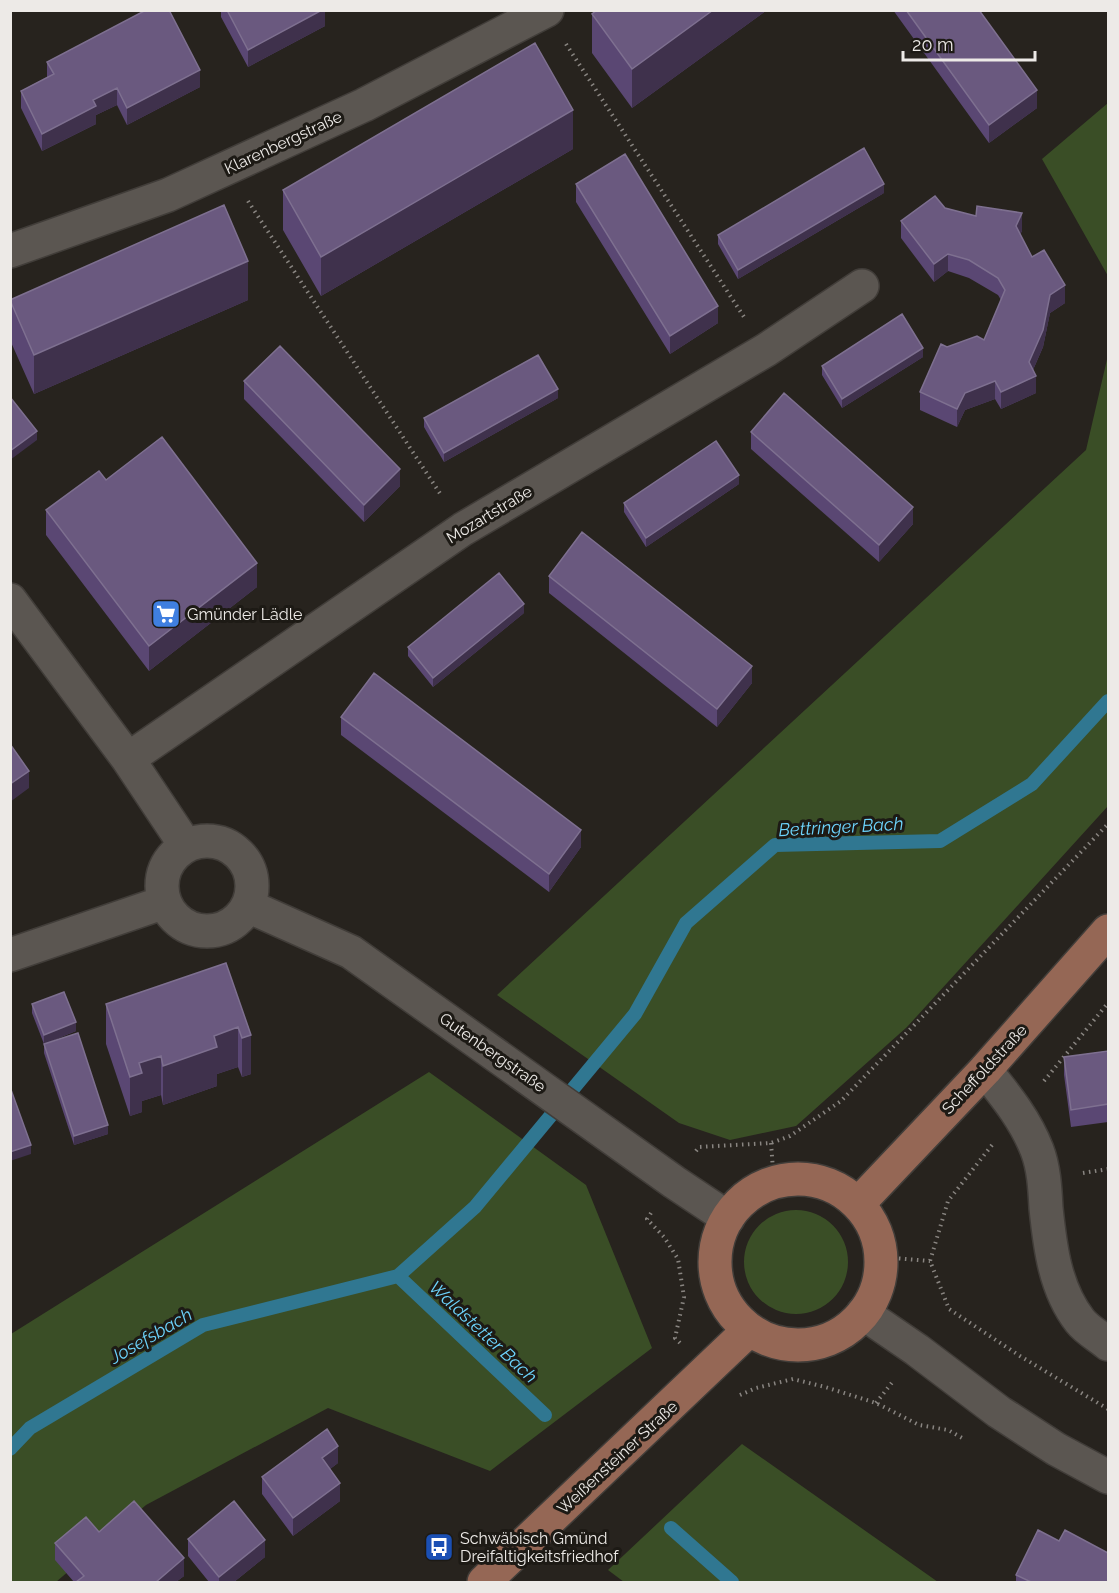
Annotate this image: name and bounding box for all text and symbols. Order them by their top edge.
scale bar [903,24,1035,62]
text: 20 m [912,34,954,55]
street label: Klarenbergstraße [221,107,345,178]
street label: Mozartstraße [443,481,535,547]
supermarket icon: Gmünder Lädle [150,598,182,630]
place label: Gmünder Lädle [187,605,302,624]
water label: Bettringer Bach [778,813,904,840]
street label: Gutenbergstraße [436,1009,549,1096]
street label: Scheffoldstraße [938,1021,1031,1118]
water label: Waldstetter Bach [425,1276,542,1387]
water label: Josefsbach [105,1304,196,1368]
street label: Weißensteiner Straße [553,1397,681,1518]
place label: Schwäbisch Gmünd Dreifaltigkeitsfriedhof [460,1529,619,1566]
bus stop icon: Schwäbisch Gmünd Dreifaltigkeitsfriedhof [423,1531,455,1563]

